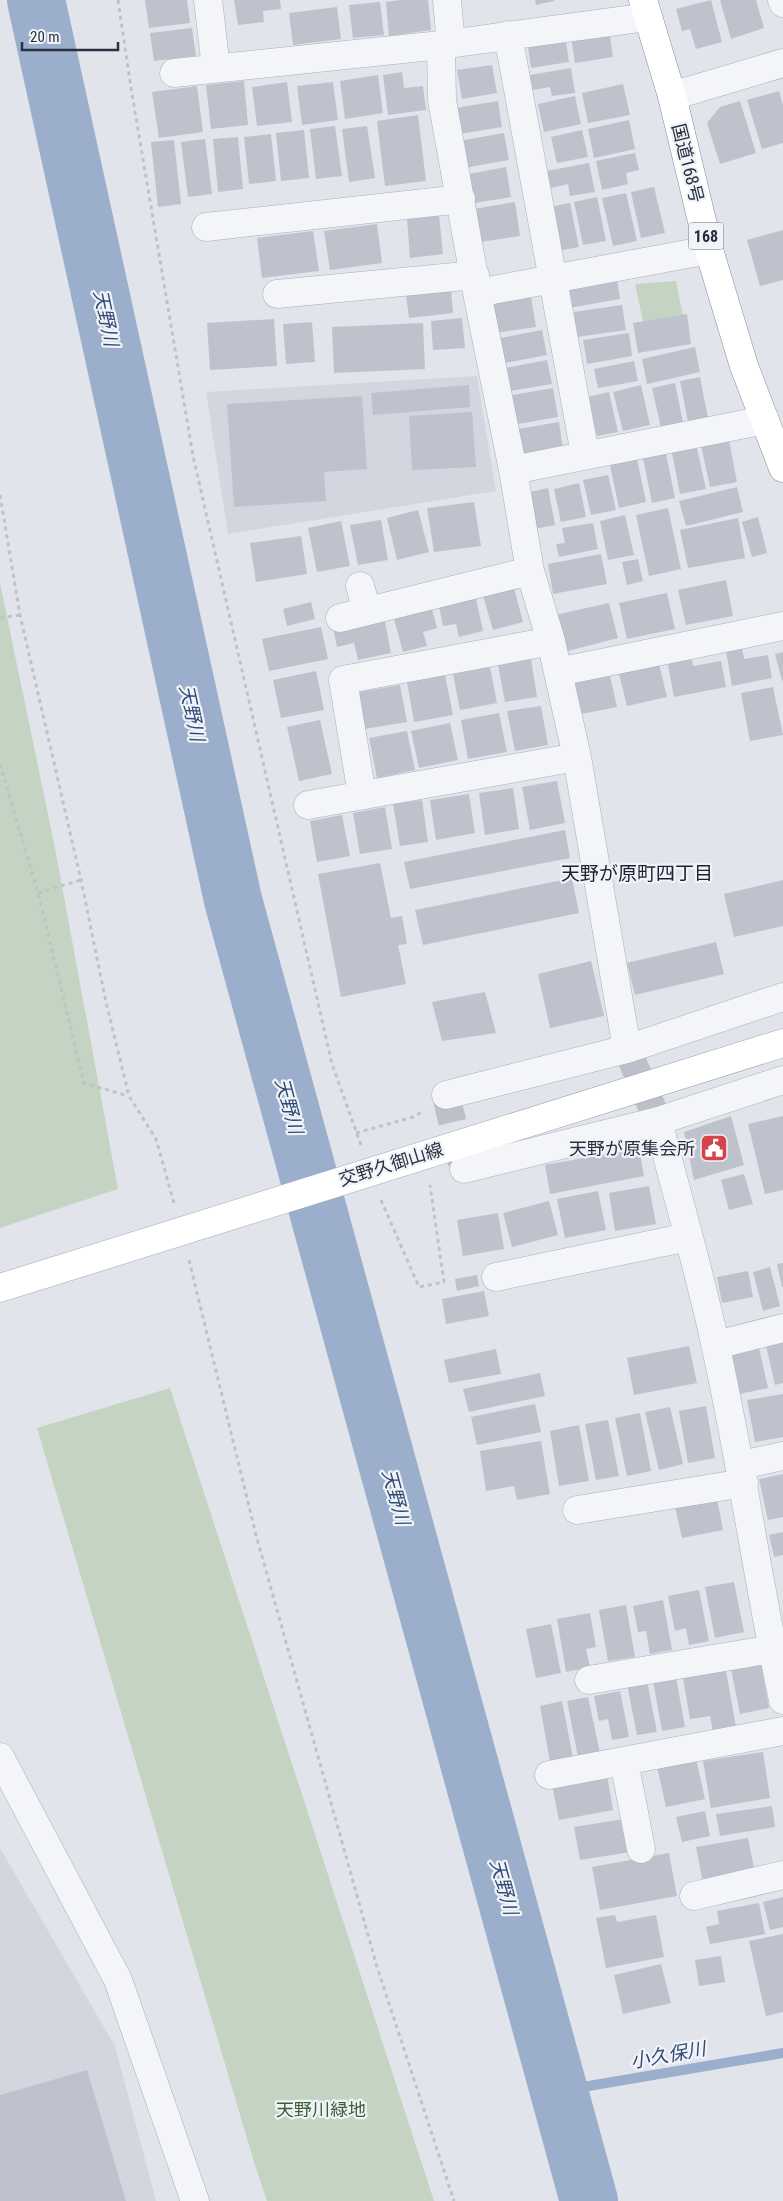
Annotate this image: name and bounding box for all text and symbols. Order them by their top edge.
scale bar [22,20,119,52]
text: 20 m [30,28,60,46]
street label: 国道168号 [668,121,708,205]
road number: 168 [688,222,724,250]
water label: 天野川 [89,288,124,350]
water label: 天野川 [175,683,210,745]
district label: 天野が原町四丁目 [561,862,713,885]
water label: 天野川 [271,1075,308,1138]
public building icon: 天野が原集会所 [699,1133,729,1163]
street label: 交野久御山線 [336,1138,446,1190]
place label: 天野が原集会所 [569,1138,695,1159]
water label: 天野川 [378,1466,415,1529]
water label: 天野川 [486,1856,523,1919]
water label: 小久保川 [629,2037,709,2073]
park label: 天野川緑地 [276,2099,366,2120]

